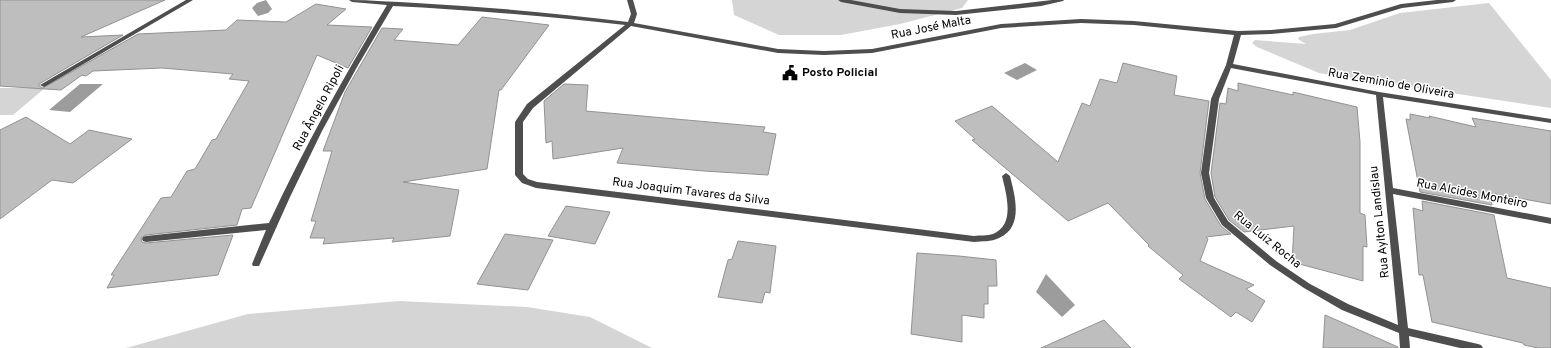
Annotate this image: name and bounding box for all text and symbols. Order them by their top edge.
street label: Rua José Malta [890,12,972,44]
street label: Rua Ângelo Ripoli [290,62,348,154]
public building icon: Posto Policial [781,64,799,82]
place label: Posto Policial [802,65,878,81]
street label: Rua Zeminio de Oliveira [1327,65,1455,103]
street label: Rua Aylton Landislau [1366,165,1394,279]
street label: Rua Joaquim Tavares da Silva [611,174,771,210]
street label: Rua Alcides Monteiro [1415,175,1529,213]
street label: Rua Luiz Rocha [1230,208,1304,272]

